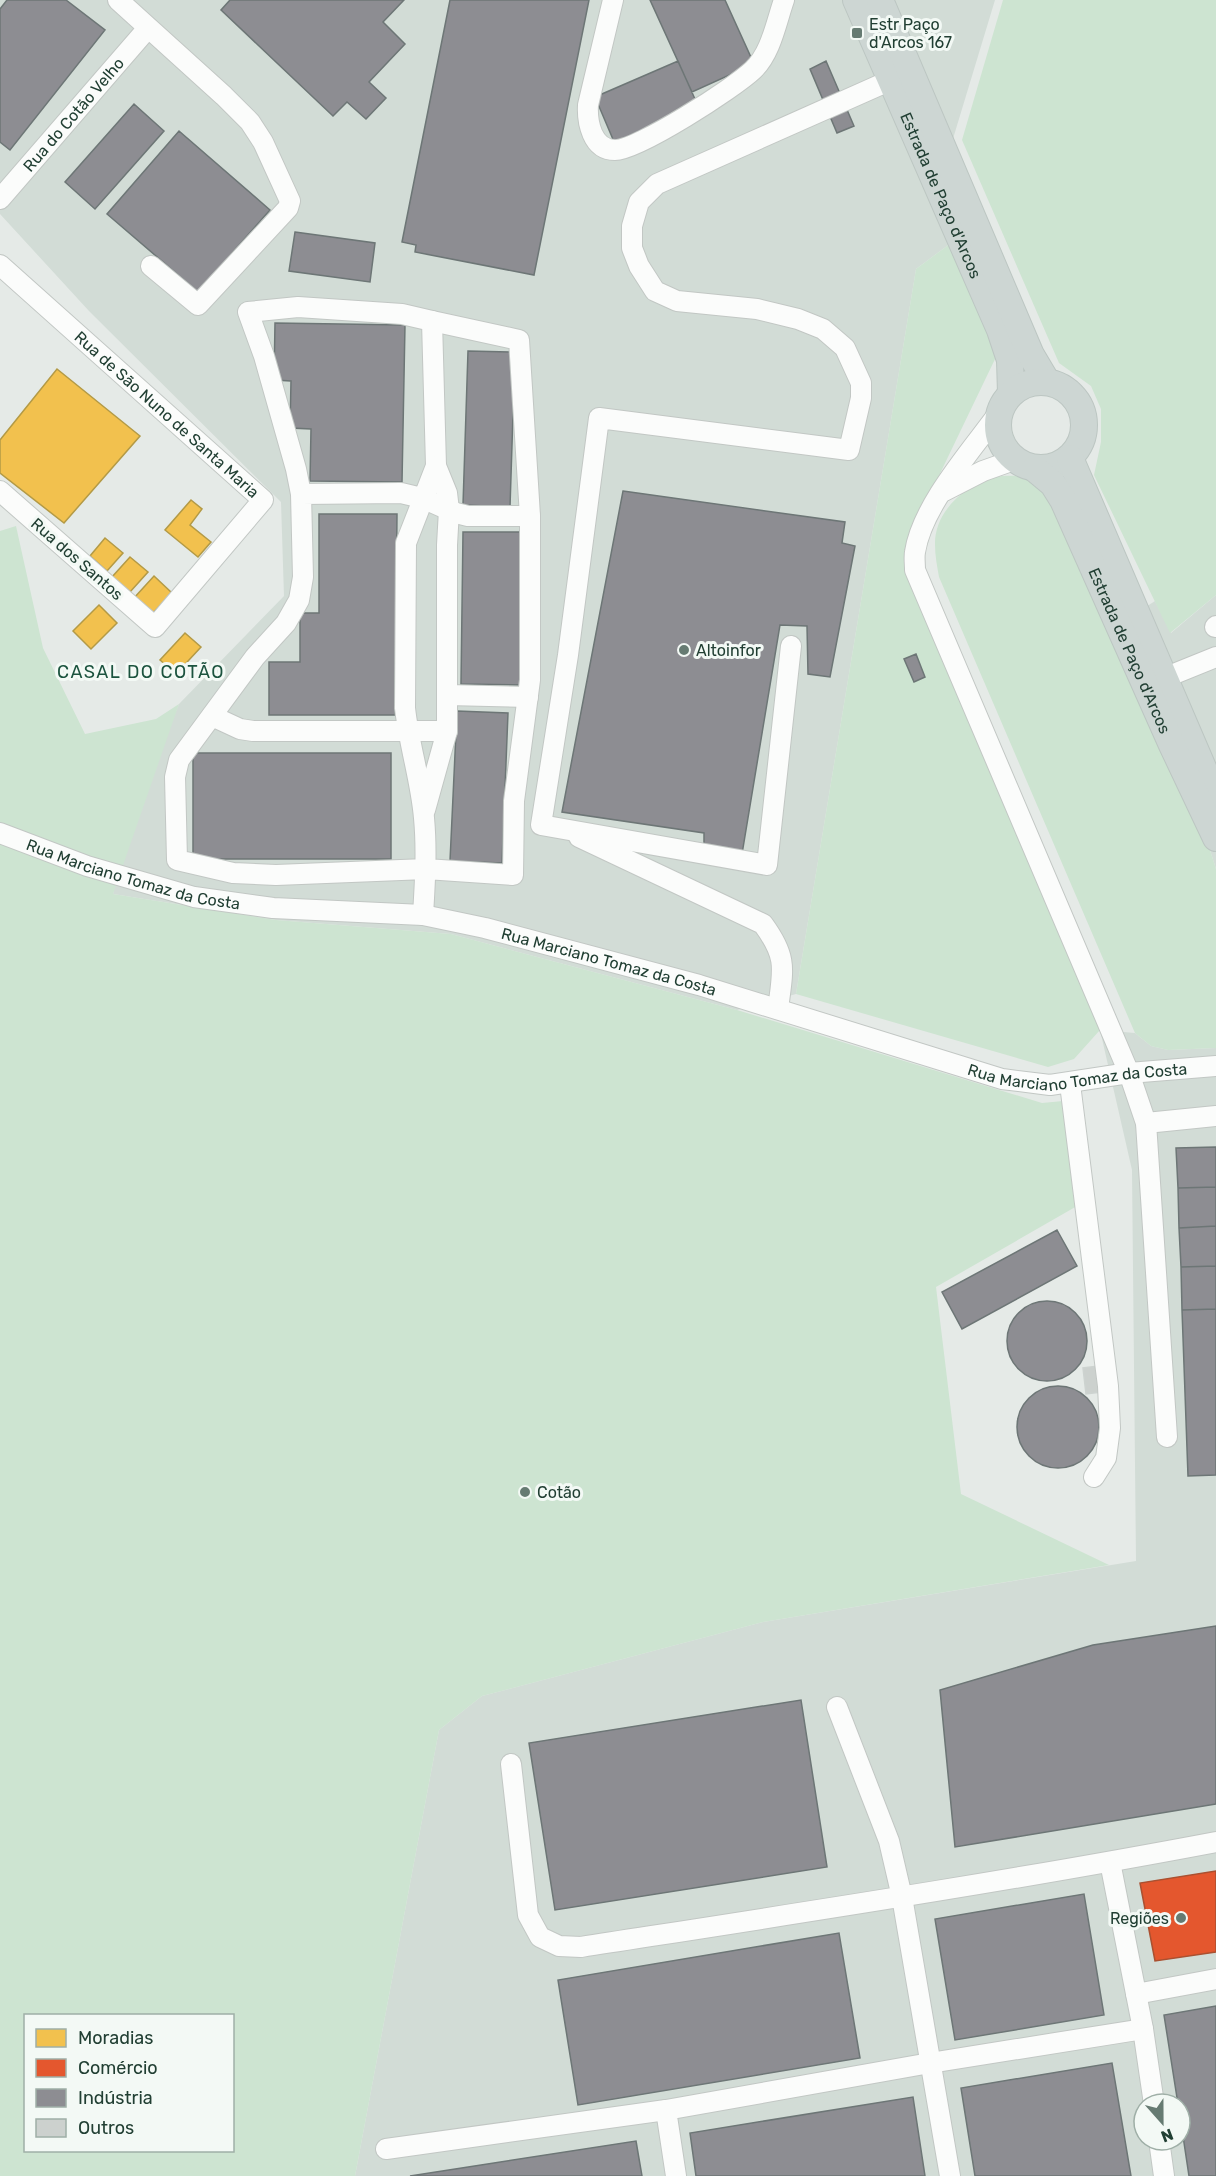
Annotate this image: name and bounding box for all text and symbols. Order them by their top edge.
place label: Estr Paço d'Arcos 167 [869,15,952,52]
marker: Estr Paço d'Arcos 167 [850,26,864,40]
street label: Rua do Cotão Velho [19,53,128,175]
street label: Estrada de Paço d'Arcos [897,109,986,281]
street label: Rua de São Nuno de Santa Maria [71,327,263,502]
street label: Rua dos Santos [27,514,127,604]
street label: Estrada de Paço d'Arcos [1085,565,1175,736]
place label: Altoinfor [696,641,761,660]
marker: Altoinfor [677,643,691,657]
district label: CASAL DO COTÃO [57,661,225,683]
street label: Rua Marciano Tomaz da Costa [24,834,241,913]
street label: Rua Marciano Tomaz da Costa [499,923,719,999]
street label: Rua Marciano Tomaz da Costa [965,1059,1188,1095]
place label: Cotão [537,1483,581,1502]
marker: Cotão [518,1485,532,1499]
place label: Regiões [1110,1909,1169,1928]
marker: Regiões [1174,1911,1188,1925]
legend [24,2014,234,2152]
text: Moradias [78,2027,153,2049]
text: Comércio [78,2057,158,2079]
text: Indústria [78,2087,153,2109]
north arrow [1132,2092,1192,2152]
text: Outros [78,2117,134,2139]
text: N [1158,2125,1176,2146]

